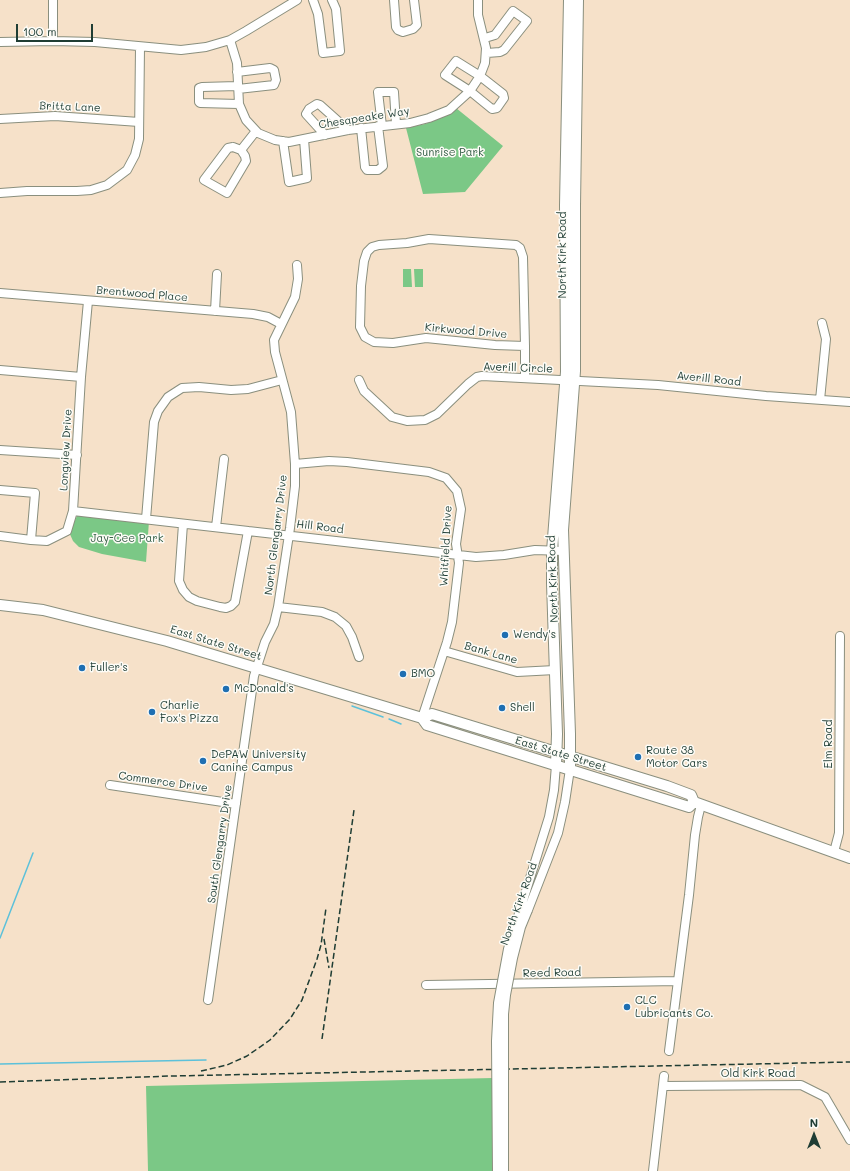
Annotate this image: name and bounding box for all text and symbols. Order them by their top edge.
scale bar [18,16,95,42]
text: 100 m [23,23,57,39]
street label: Britta Lane [39,99,101,115]
street label: Chesapeake Way [318,104,410,132]
park label: Sunrise Park [416,146,484,160]
street label: North Kirk Road [556,211,570,299]
street label: Brentwood Place [96,283,188,305]
street label: Kirkwood Drive [424,321,508,341]
street label: Averill Circle [483,360,553,376]
street label: Averill Road [676,369,742,389]
street label: Longview Drive [57,409,75,491]
street label: North Glengarry Drive [262,474,290,596]
street label: Whitfield Drive [437,505,455,587]
street label: Hill Road [296,518,344,536]
park label: Jay-Cee Park [90,532,164,546]
street label: North Kirk Road [545,535,561,623]
street label: East State Street [169,623,263,663]
place label: Wendy's [513,628,556,642]
marker: Wendy's [500,630,510,640]
street label: Bank Lane [463,639,519,667]
place label: Fuller's [90,661,128,675]
marker: Fuller's [77,663,87,673]
place label: BMO [411,667,435,681]
marker: BMO [398,669,408,679]
place label: McDonald's [234,682,294,696]
marker: McDonald's [221,684,231,694]
place label: Charlie Fox's Pizza [160,699,219,725]
place label: Shell [510,701,535,715]
marker: Shell [497,703,507,713]
marker: Charlie Fox's Pizza [147,707,157,717]
street label: Elm Road [822,720,836,768]
street label: East State Street [514,734,608,774]
place label: Route 38 Motor Cars [646,744,707,770]
place label: DePAW University Canine Campus [211,748,306,774]
marker: Route 38 Motor Cars [633,752,643,762]
marker: DePAW University Canine Campus [198,756,208,766]
street label: Commerce Drive [117,769,209,795]
street label: South Glengarry Drive [205,784,235,904]
street label: North Kirk Road [498,861,540,947]
street label: Reed Road [523,966,581,980]
place label: CLC Lubricants Co. [635,994,713,1020]
marker: CLC Lubricants Co. [622,1002,632,1012]
street label: Old Kirk Road [721,1067,795,1081]
north arrow [794,1115,834,1155]
text: N [810,1115,818,1130]

